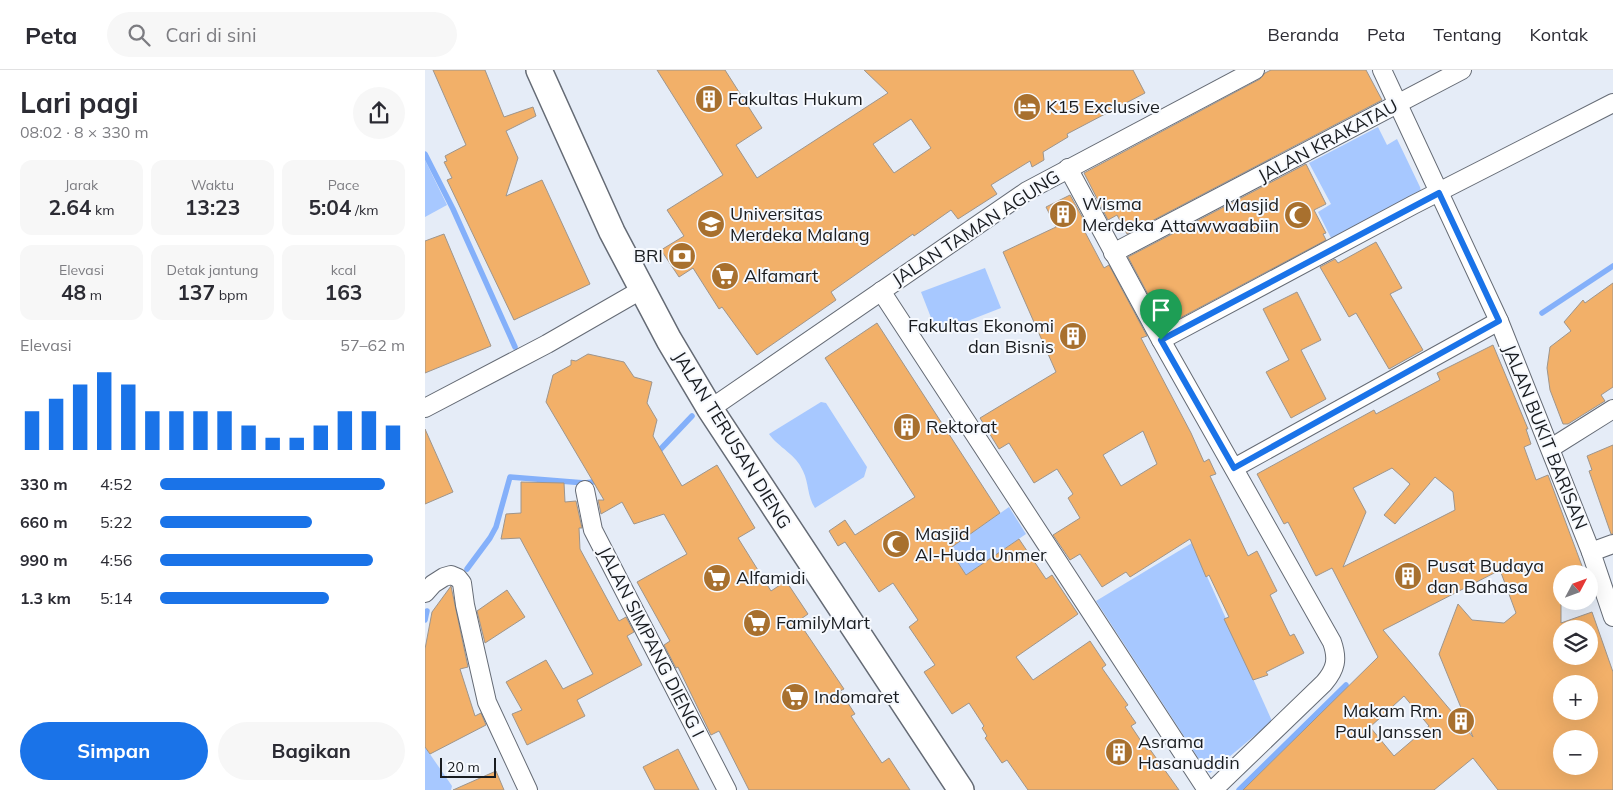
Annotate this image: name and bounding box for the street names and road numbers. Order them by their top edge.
street label: JALAN KRAKATAU [1254,94,1402,187]
street label: JALAN TAMAN AGUNG [888,165,1064,290]
street label: JALAN BUKIT BARISAN [1498,341,1593,533]
street label: JALAN TERUSAN DIENG [668,347,796,533]
street label: JALAN SIMPANG DIENG I [593,543,710,741]

